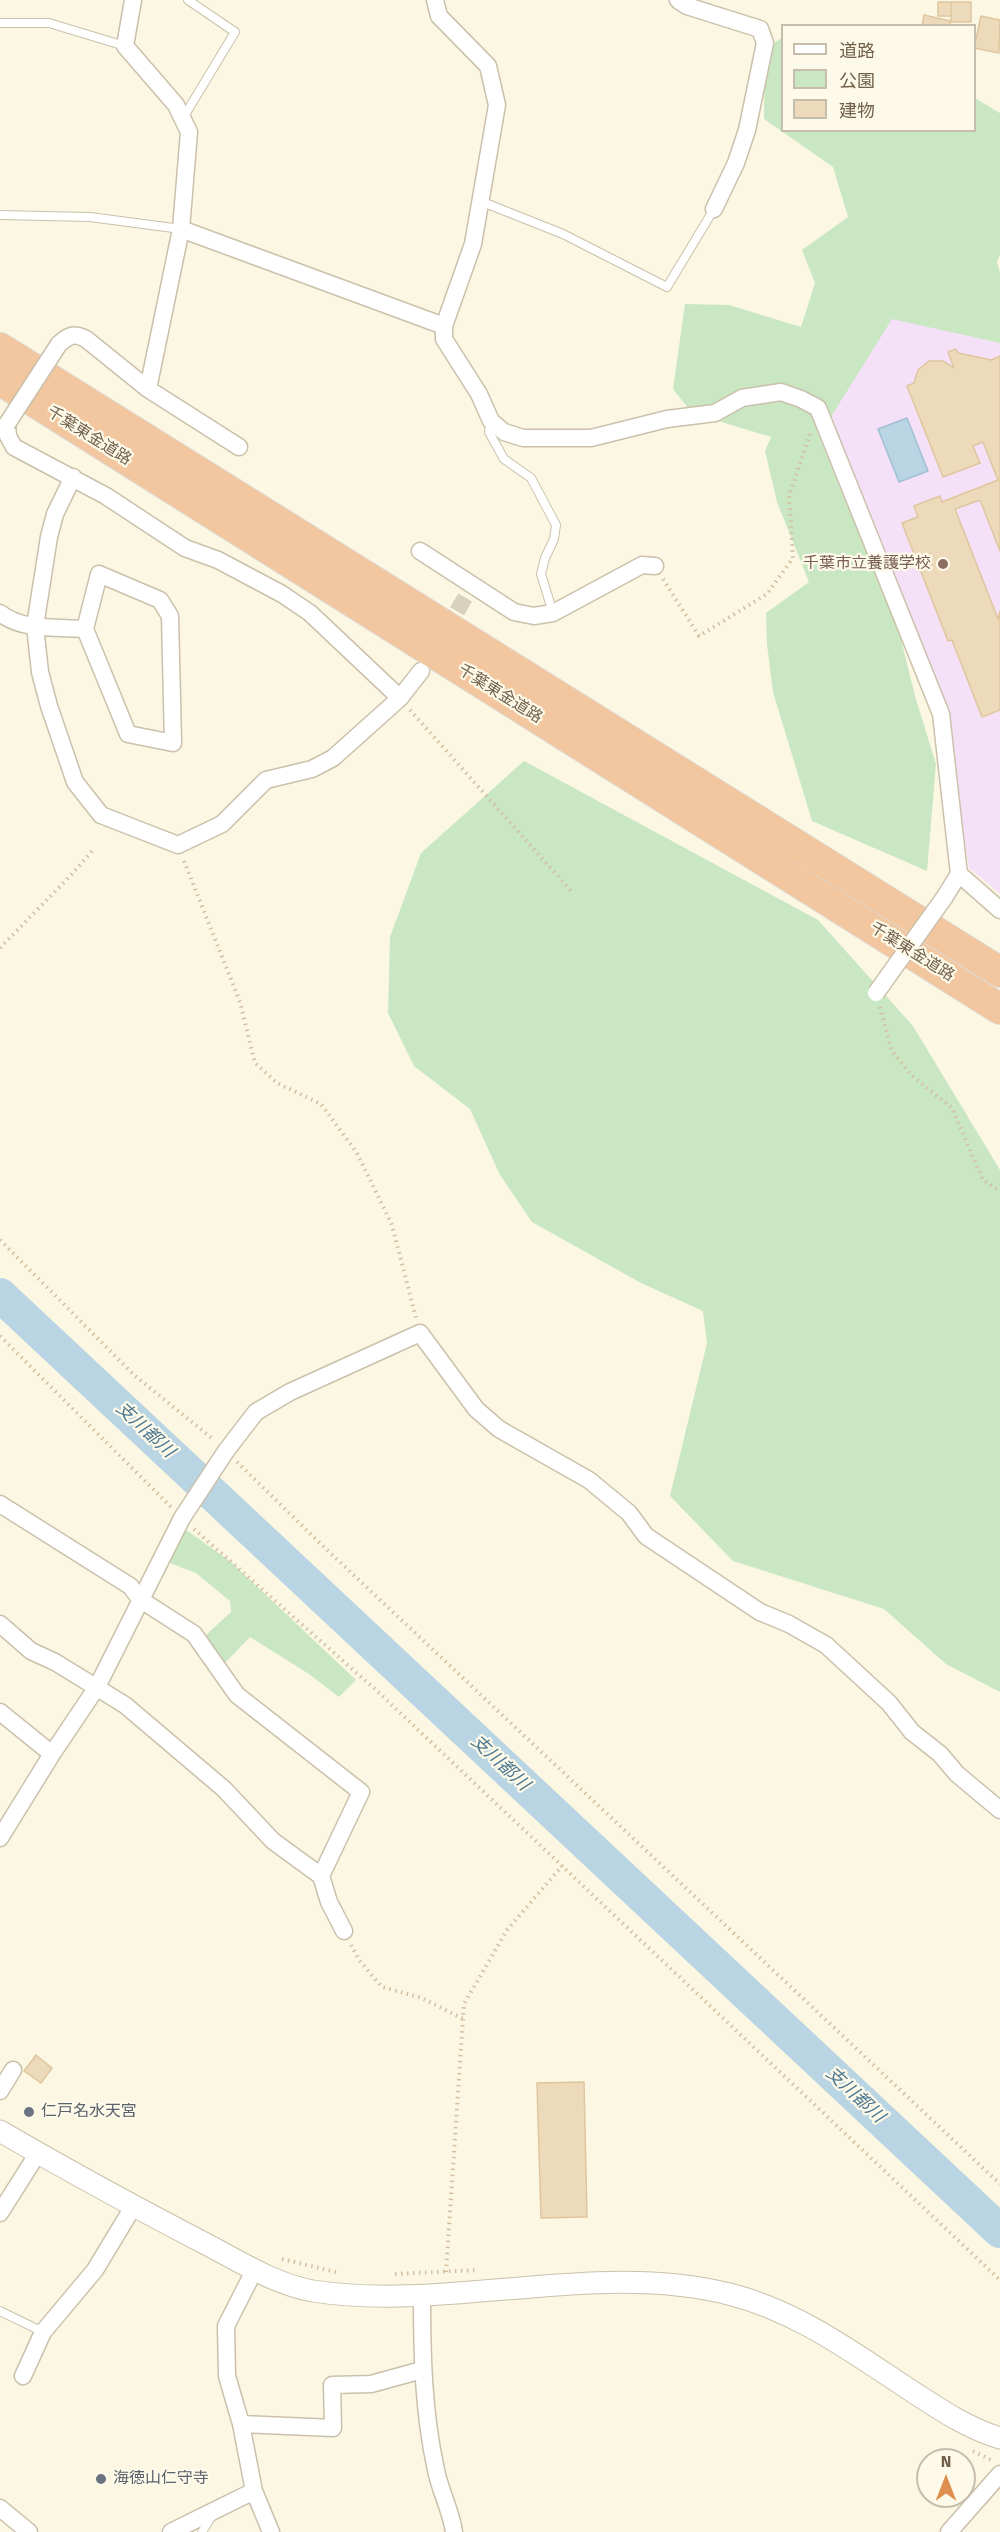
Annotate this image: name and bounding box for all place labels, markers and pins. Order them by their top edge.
place label: 千葉市立養護学校 [803,554,931,574]
marker: 千葉市立養護学校 [936,557,950,571]
place label: 仁戸名水天宮 [41,2102,137,2122]
marker: 仁戸名水天宮 [22,2105,36,2119]
place label: 海徳山仁守寺 [113,2469,209,2489]
marker: 海徳山仁守寺 [94,2472,108,2486]

